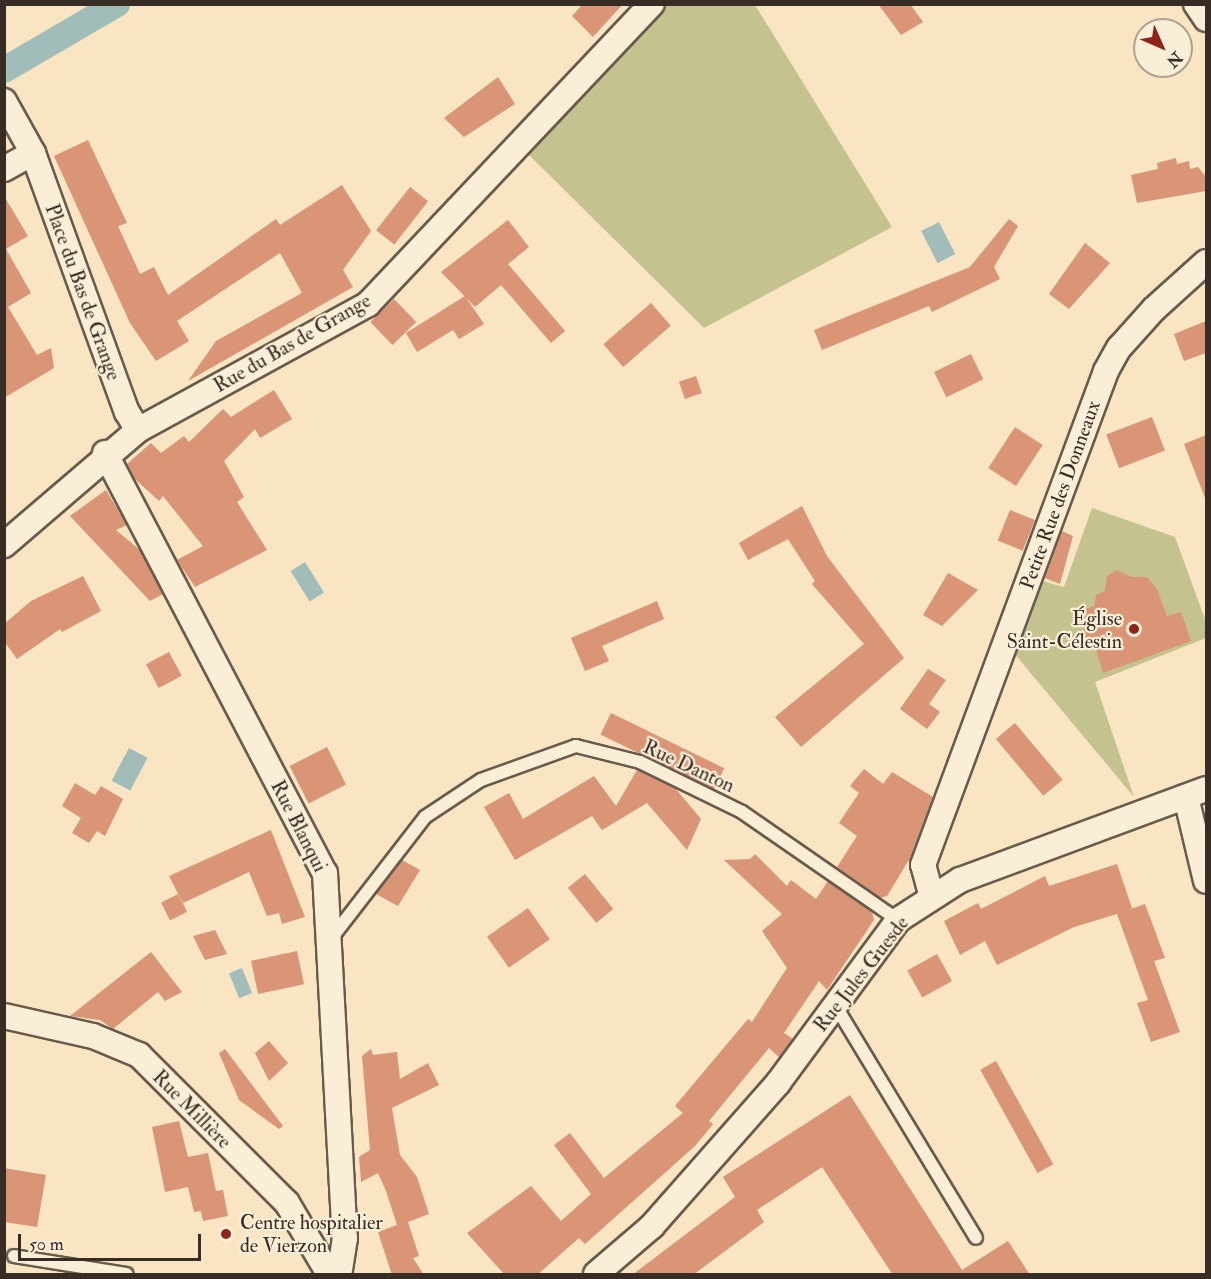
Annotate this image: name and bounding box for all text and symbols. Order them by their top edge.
north arrow [1133,18,1193,78]
text: N [1162,47,1186,71]
street label: Place du Bas de Grange [40,201,126,383]
street label: Rue du Bas de Grange [209,288,375,398]
street label: Petite Rue des Donneaux [1015,397,1105,593]
place label: Église Saint-Célestin [1007,606,1122,653]
marker: Église Saint-Célestin [1127,622,1141,636]
street label: Rue Danton [639,734,739,798]
street label: Rue Blanqui [266,776,332,876]
street label: Rue Jules Guesde [808,911,914,1037]
street label: Rue Millière [148,1065,236,1153]
place label: Centre hospitalier de Vierzon [240,1210,383,1257]
scale bar [21,1222,204,1260]
marker: Centre hospitalier de Vierzon [217,1225,235,1243]
text: 50 m [29,1233,64,1256]

